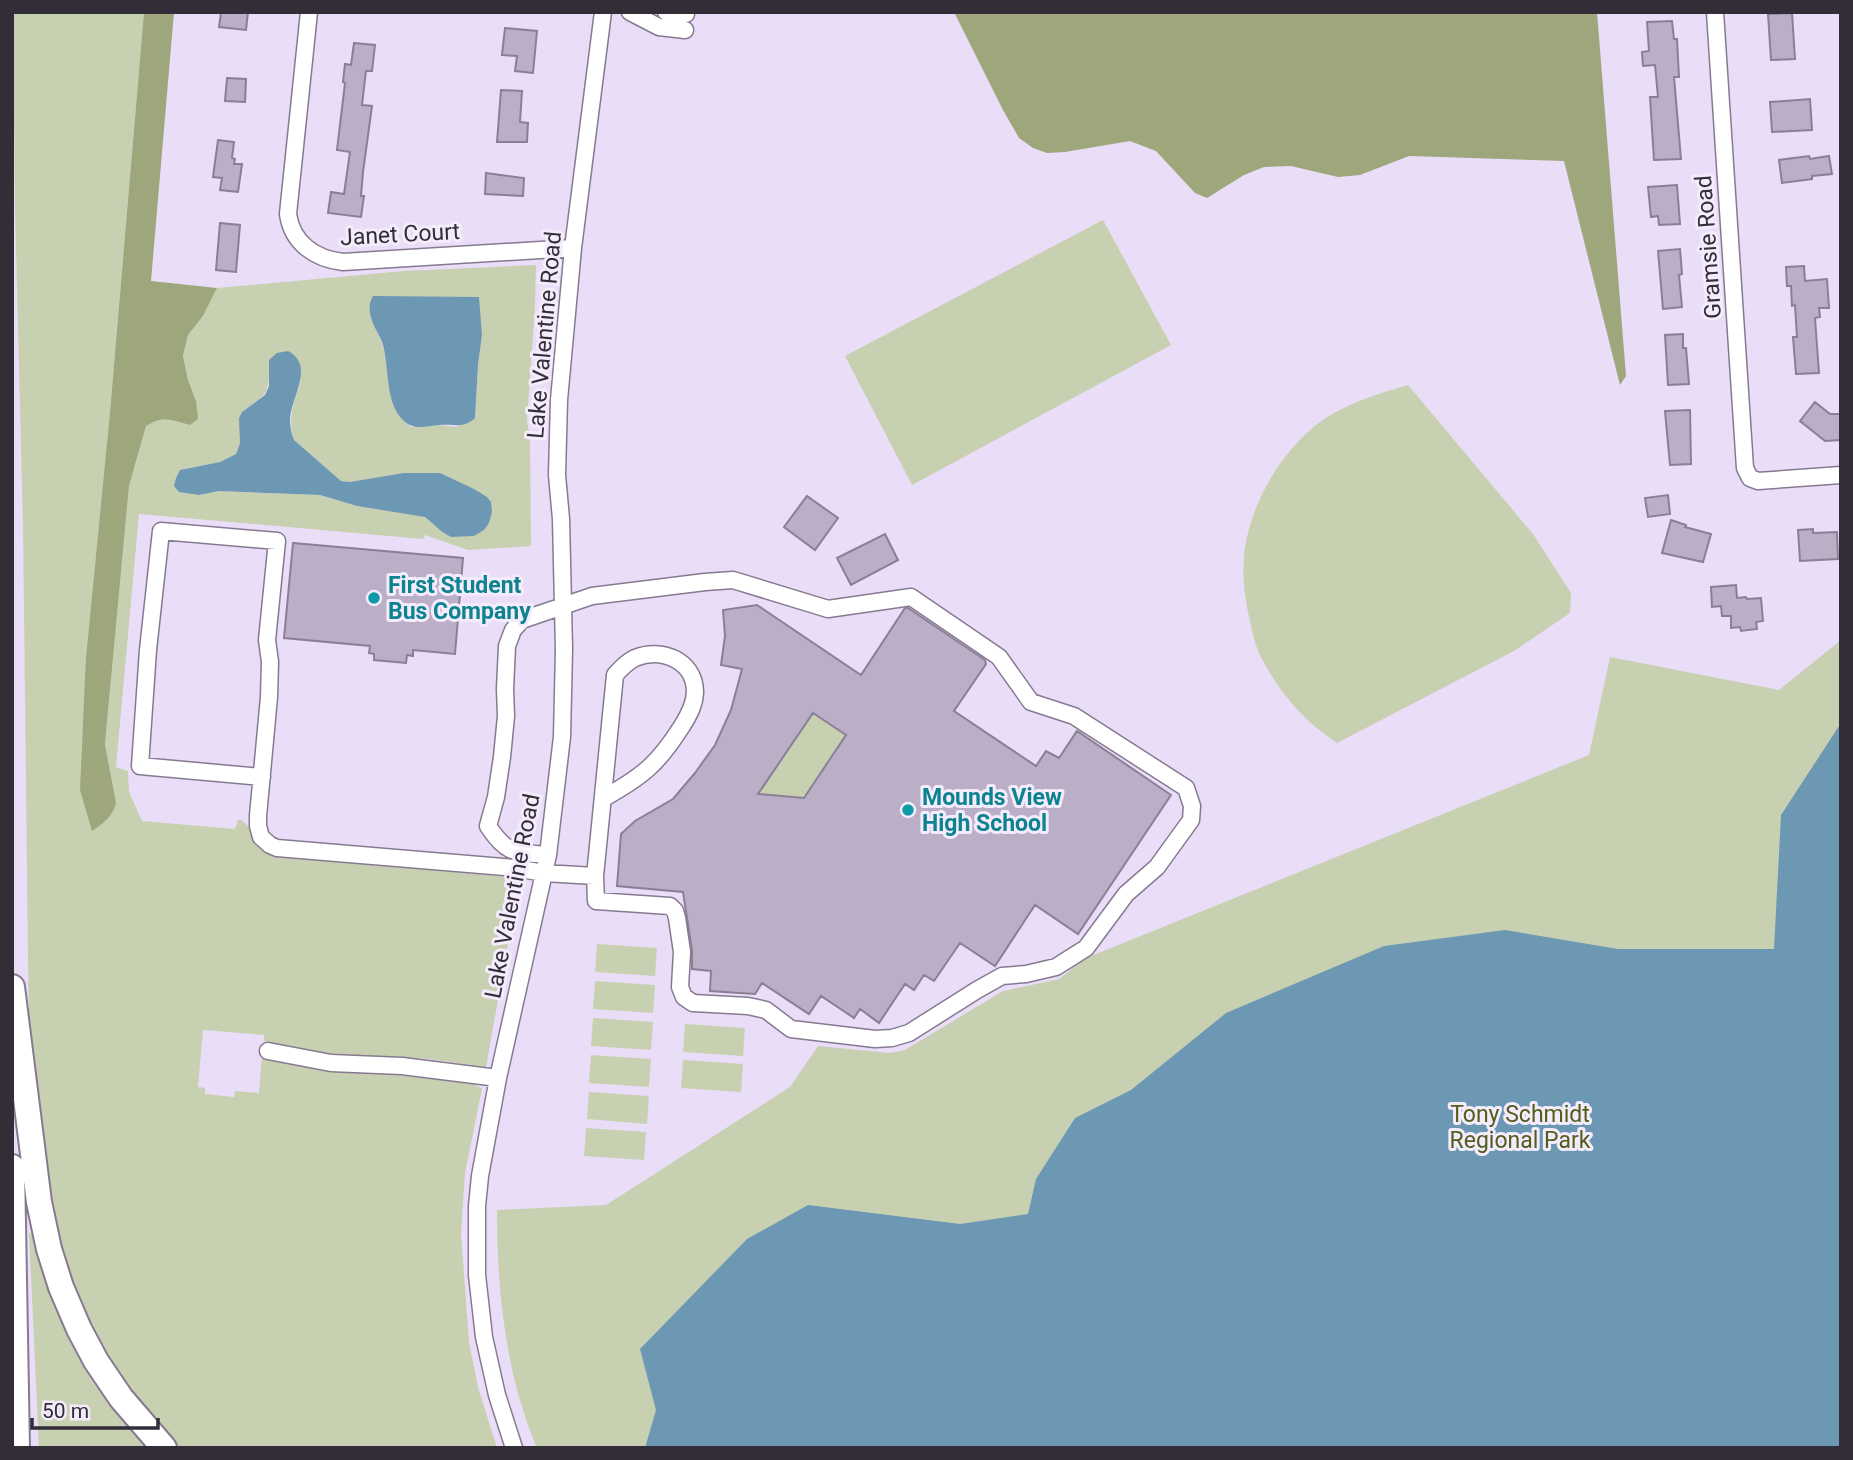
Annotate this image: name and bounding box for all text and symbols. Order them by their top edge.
street label: Gramsie Road [1690,174,1727,320]
street label: Janet Court [339,218,461,251]
street label: Lake Valentine Road [522,230,567,440]
place label: First Student Bus Company [388,572,531,625]
marker: First Student Bus Company [366,590,382,606]
place label: Mounds View High School [922,784,1062,837]
street label: Lake Valentine Road [479,791,546,1001]
marker: Mounds View High School [900,802,916,818]
park label: Tony Schmidt Regional Park [1450,1101,1591,1154]
scale bar [32,1386,158,1430]
text: 50 m [42,1399,89,1423]

